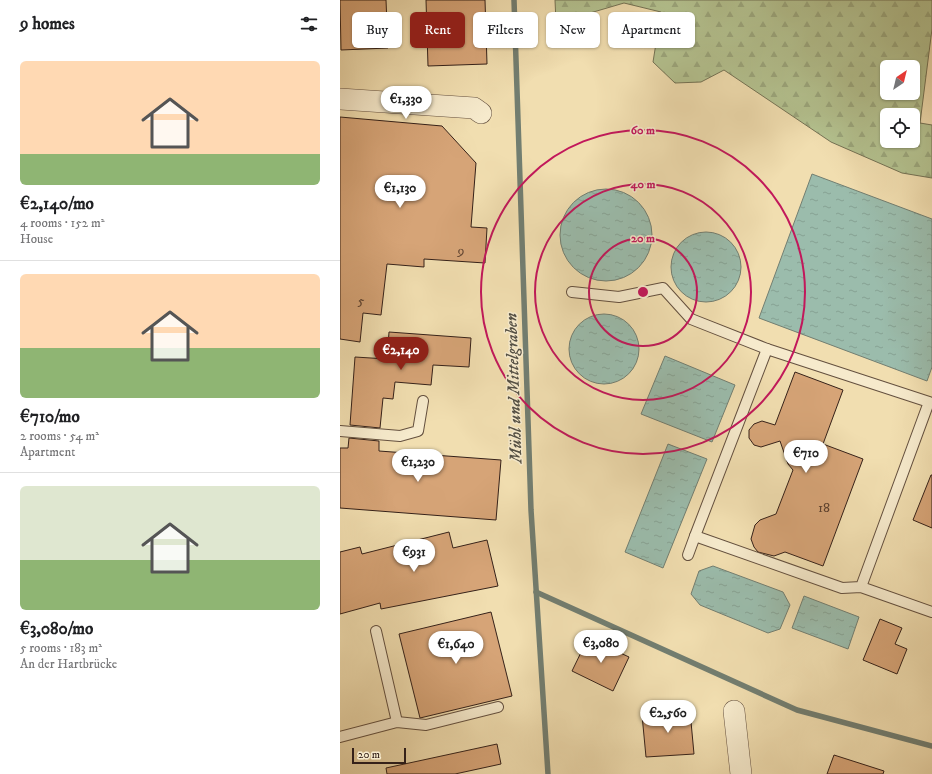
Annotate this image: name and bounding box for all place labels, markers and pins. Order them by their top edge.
pin: €1,330 [373,86,439,120]
pin: €1,130 [367,175,433,209]
centre of rings [636,285,650,299]
pin: €2,140 [368,337,434,371]
pin: €710 [782,440,830,474]
pin: €1,230 [385,449,451,483]
pin: €931 [390,539,438,573]
pin: €3,080 [568,630,634,664]
pin: €1,640 [423,631,489,665]
pin: €2,560 [635,700,701,734]

